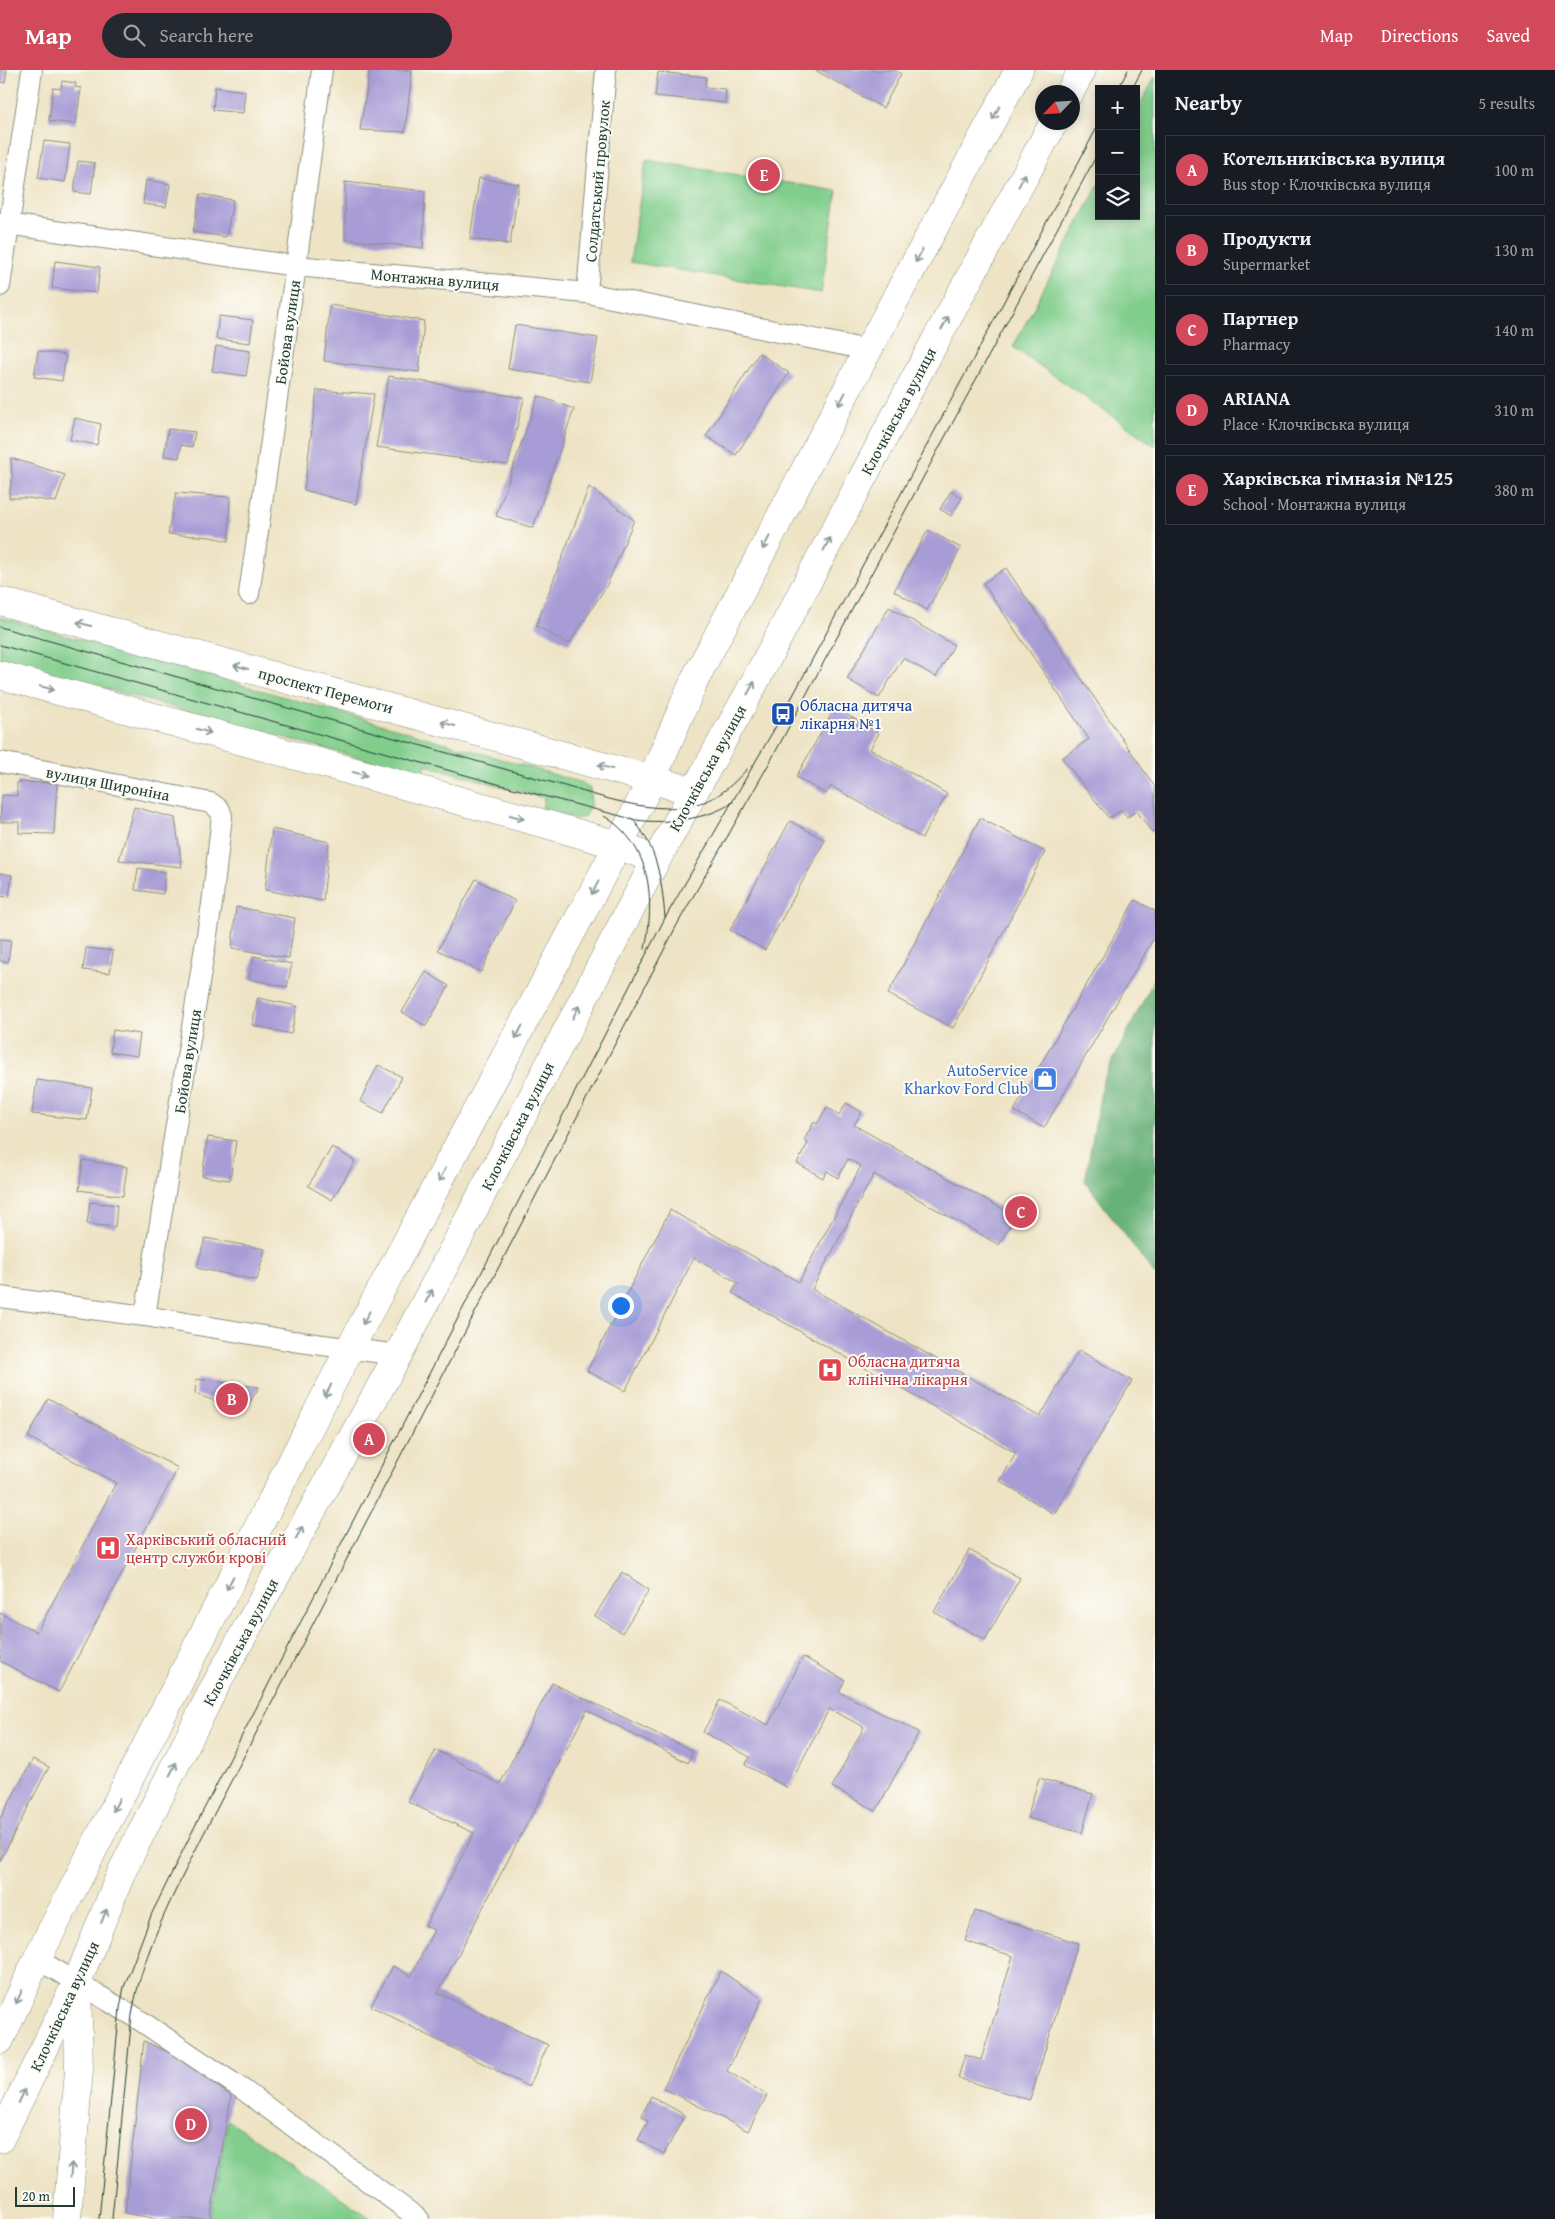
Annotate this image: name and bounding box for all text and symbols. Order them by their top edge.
search box [102,13,452,58]
text: Map [25,18,72,53]
icon: search [120,21,148,49]
text: Search here [160,21,253,49]
text: Map [1320,22,1353,49]
text: Directions [1381,22,1458,49]
text: Saved [1486,22,1530,49]
north arrow [1035,85,1080,130]
map controls [1095,85,1140,220]
button: + [1095,85,1140,130]
text: Nearby [1175,87,1242,118]
text: 5 results [1478,91,1535,115]
street label: Солдатський провулок [578,98,616,263]
one-way arrow [991,105,1000,120]
button: − [1095,130,1140,175]
text: Котельниківська вулиця [1223,144,1445,172]
pin: E [748,156,780,194]
text: A [1187,158,1197,182]
text: 100 m [1494,158,1534,182]
text: Bus stop · Клочківська вулиця [1223,172,1431,196]
one-way arrow [1017,173,1027,188]
button: layers [1095,175,1140,220]
text: Продукти [1223,224,1311,252]
text: B [1187,238,1197,262]
text: 130 m [1494,238,1534,262]
one-way arrow [914,248,923,263]
text: Supermarket [1223,252,1310,276]
street label: Монтажна вулиця [370,261,500,297]
street label: Бойова вулиця [268,278,306,386]
text: Партнер [1223,304,1298,332]
one-way arrow [940,316,950,331]
text: C [1187,318,1197,342]
text: 140 m [1494,318,1534,342]
text: Pharmacy [1223,332,1290,356]
street label: Клочківська вулиця [854,343,942,479]
text: ARIANA [1223,384,1290,412]
one-way arrow [837,391,846,406]
text: D [1187,398,1197,422]
text: 310 m [1494,398,1534,422]
text: Place · Клочківська вулиця [1223,412,1410,436]
text: Харківська гімназія №125 [1223,464,1453,492]
text: E [1188,478,1196,502]
text: 380 m [1494,478,1534,502]
text: School · Монтажна вулиця [1223,492,1406,516]
one-way arrow [761,535,770,550]
one-way arrow [823,537,832,552]
one-way arrow [77,619,93,629]
street label: проспект Перемоги [256,660,397,720]
one-way arrow [233,662,249,671]
one-way arrow [747,681,757,695]
one-way arrow [39,683,55,693]
place label: Обласна дитяча лікарня №1 [800,693,912,735]
street label: Клочківська вулиця [662,700,752,836]
bus stop icon: Обласна дитяча лікарня №1 [770,701,796,727]
one-way arrow [441,718,457,728]
one-way arrow [195,727,211,736]
street label: вулиця Широніна [44,759,172,807]
one-way arrow [597,762,613,771]
one-way arrow [352,770,368,779]
one-way arrow [508,813,524,823]
one-way arrow [590,881,600,896]
one-way arrow [572,1005,581,1020]
street label: Бойова вулиця [167,1007,207,1115]
one-way arrow [514,1024,524,1039]
street label: Клочківська вулиця [474,1057,560,1195]
place label: AutoService Kharkov Ford Club [904,1058,1028,1100]
shop icon: AutoService Kharkov Ford Club [1032,1066,1058,1092]
one-way arrow [437,1167,446,1182]
pin: C [1005,1193,1037,1231]
one-way arrow [425,1289,434,1304]
your location [608,1293,634,1319]
one-way arrow [361,1311,371,1326]
place label: Обласна дитяча клінічна лікарня [848,1349,968,1391]
hospital icon: Обласна дитяча клінічна лікарня [817,1357,843,1383]
pin: B [216,1380,248,1418]
one-way arrow [323,1384,333,1399]
pin: A [353,1420,385,1458]
place label: Харківський обласний центр служби крові [126,1527,287,1569]
one-way arrow [295,1527,305,1541]
hospital icon: Харківський обласний центр служби крові [95,1535,121,1561]
street label: Клочківська вулиця [196,1574,284,1710]
one-way arrow [225,1575,234,1590]
one-way arrow [168,1762,178,1777]
one-way arrow [111,1797,120,1812]
one-way arrow [100,1909,109,1924]
street label: Клочківська вулиця [23,1937,105,2075]
one-way arrow [14,1989,24,2004]
one-way arrow [17,2088,27,2103]
pin: D [175,2105,207,2143]
one-way arrow [66,2163,76,2179]
scale bar [15,2184,75,2207]
text: 20 m [22,2186,50,2206]

